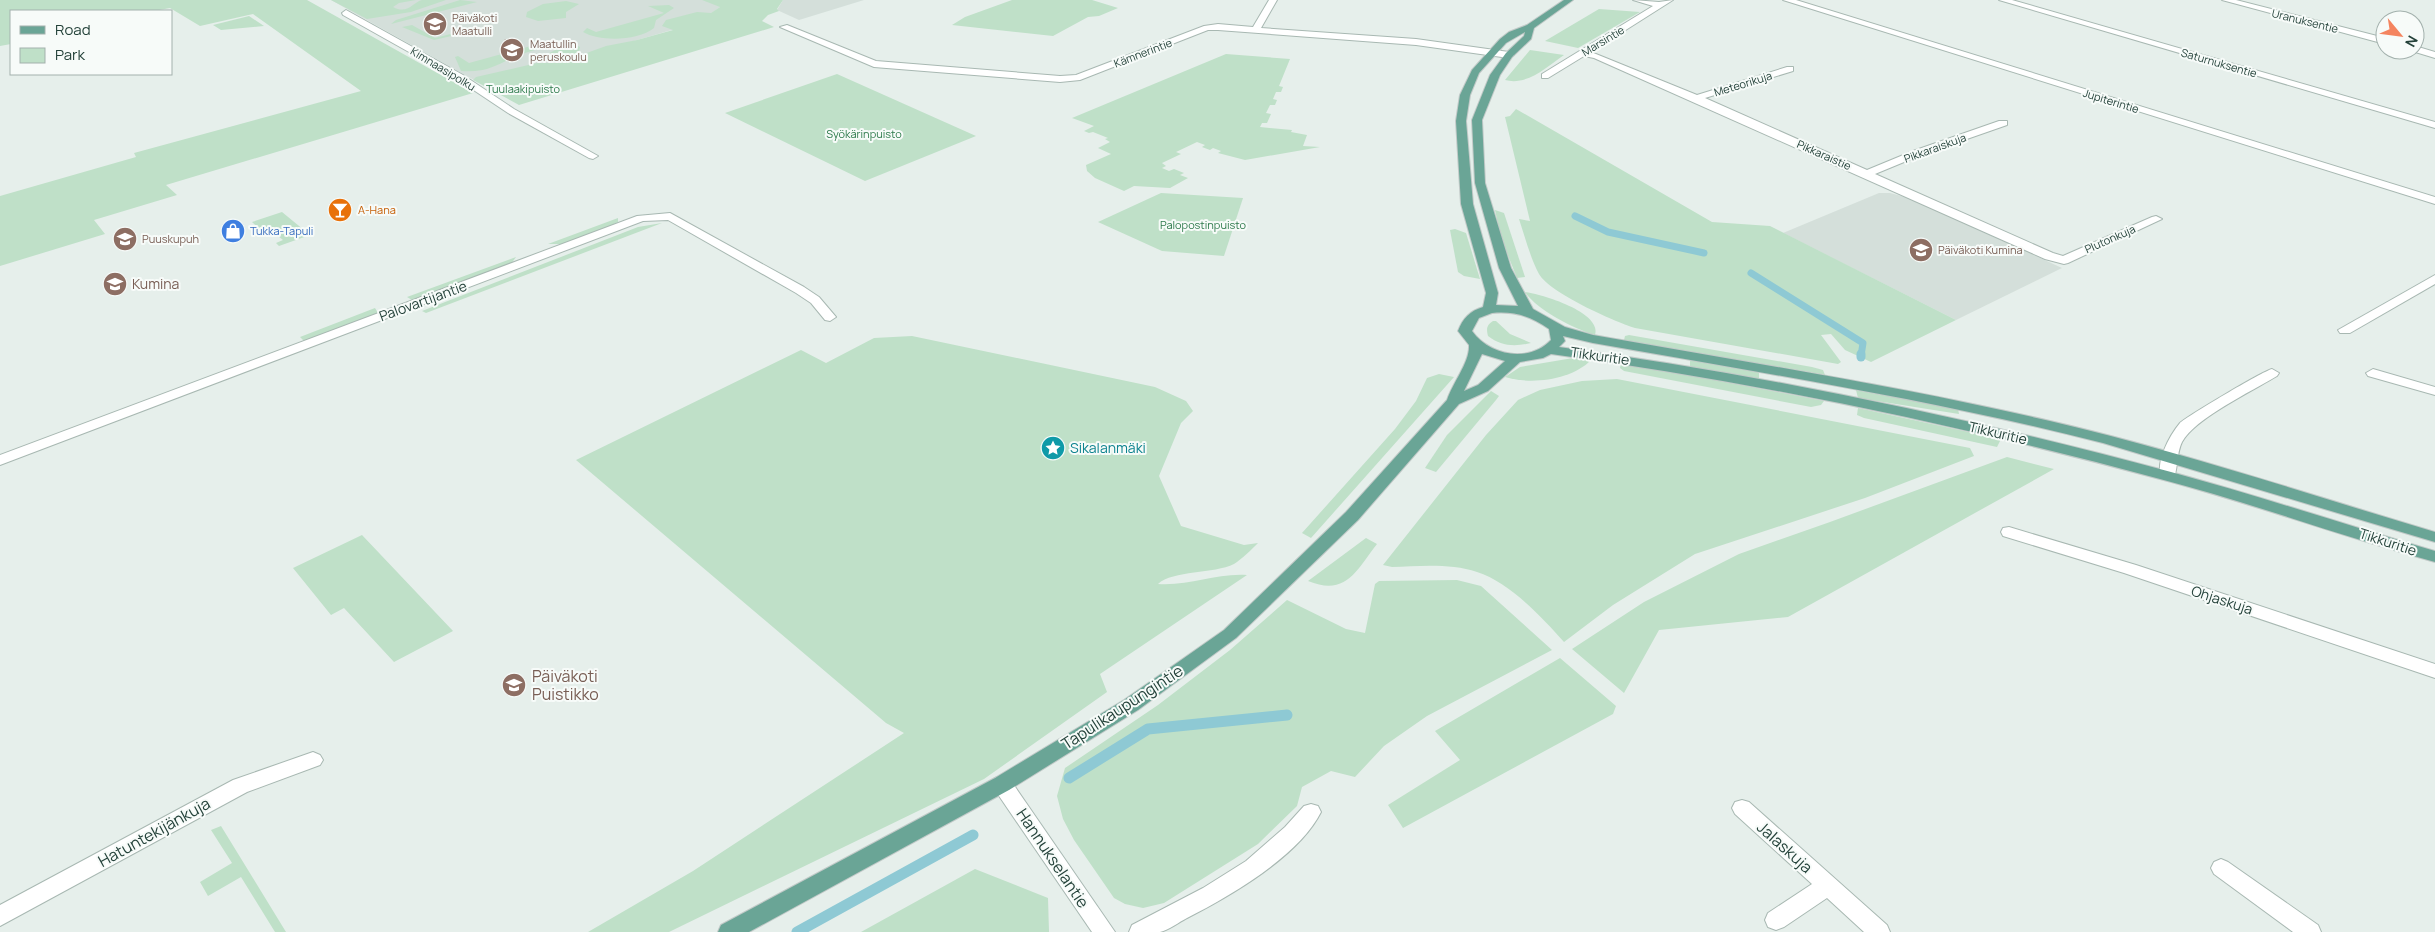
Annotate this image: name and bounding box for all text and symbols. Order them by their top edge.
street label: Uranuksentie [2270,5,2340,36]
legend [10,10,172,75]
place label: Päiväkoti Maatulli [452,10,497,38]
north arrow [2375,10,2425,60]
school or university icon: Päiväkoti Maatulli [422,11,448,37]
text: Road [55,19,91,40]
street label: Marsintie [1579,22,1627,59]
text: N [2401,33,2423,51]
street label: Kämnerintie [1111,34,1175,71]
place label: Maatullin peruskoulu [530,36,587,64]
school or university icon: Maatullin peruskoulu [499,37,525,63]
street label: Kimnaasipolku [408,43,478,94]
text: Park [55,44,85,65]
street label: Saturnuksentie [2179,45,2259,81]
street label: Meteorikuja [1712,68,1774,99]
park label: Tuulaakipuisto [486,81,560,96]
street label: Jupiterintie [2081,85,2142,116]
park label: Syökärinpuisto [826,126,902,141]
street label: Pikkaraiskuja [1902,129,1968,166]
street label: Pikkaraistie [1795,136,1854,173]
bar icon: A-Hana [327,197,353,223]
place label: A-Hana [358,202,396,217]
park label: Palopostinpuisto [1160,217,1246,232]
shop icon: Tukka-Tapuli [220,218,246,244]
street label: Plutonkuja [2082,221,2137,256]
place label: Tukka-Tapuli [250,223,313,238]
school or university icon: Puuskupuh [112,226,138,252]
place label: Puuskupuh [142,231,199,246]
school or university icon: Päiväkoti Kumina [1908,237,1934,263]
place label: Päiväkoti Kumina [1938,242,2023,257]
school or university icon: Kumina [102,271,128,297]
place label: Kumina [132,274,179,293]
street label: Palovartijantie [376,276,469,325]
street label: Tikkuritie [1569,342,1631,369]
street label: Tikkuritie [1967,417,2029,448]
place icon: Sikalanmäki [1040,435,1066,461]
place label: Sikalanmäki [1070,438,1146,457]
street label: Tikkuritie [2357,523,2419,560]
street label: Ohjaskuja [2189,581,2255,618]
street label: Tapulikaupungintie [1057,659,1187,755]
place label: Päiväkoti Puistikko [532,665,599,705]
school or university icon: Päiväkoti Puistikko [501,672,527,698]
street label: Hatuntekijänkuja [94,792,214,872]
street label: Hannukselantie [1012,804,1094,912]
street label: Jalaskuja [1752,816,1818,878]

